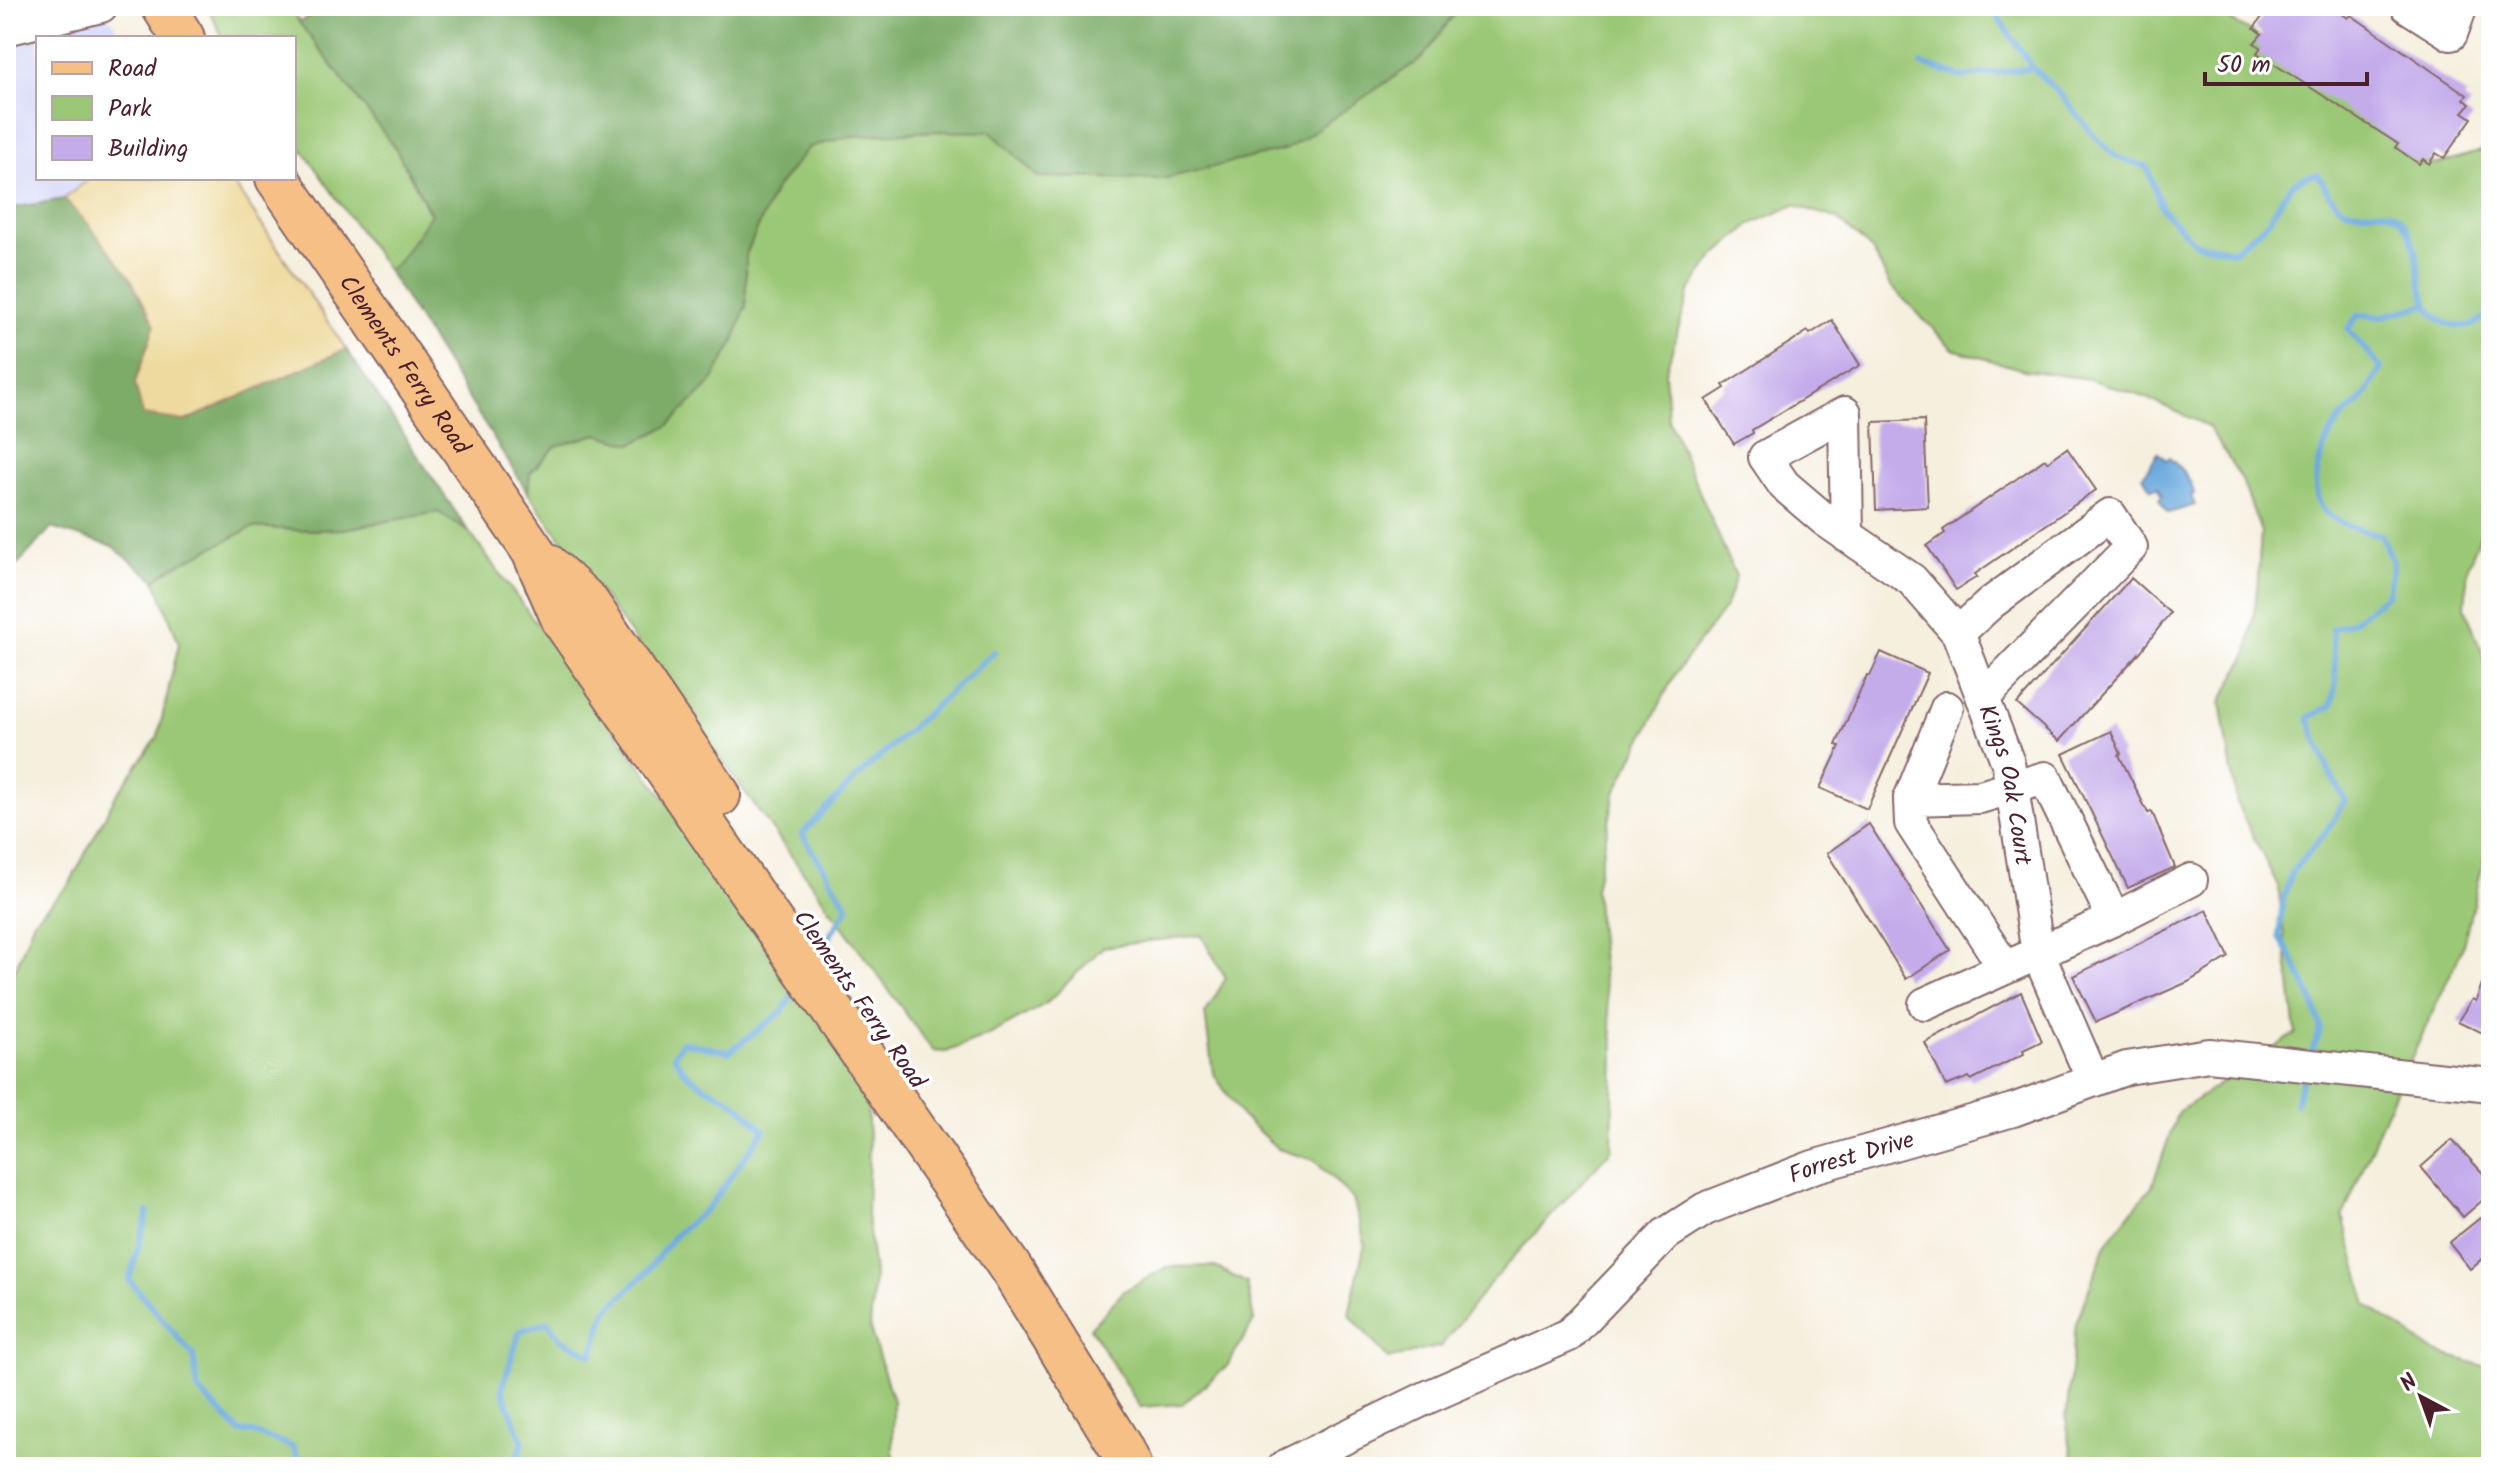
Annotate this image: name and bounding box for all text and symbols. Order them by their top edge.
legend [36,36,296,180]
scale bar [2205,36,2367,86]
text: 50 m [2217,46,2271,85]
text: Road [108,50,157,89]
text: Park [108,90,152,129]
text: Building [108,130,188,169]
street label: Clements Ferry Road [328,267,480,464]
street label: Kings Oak Court [1966,699,2042,869]
street label: Clements Ferry Road [782,902,936,1098]
street label: Forrest Drive [1783,1121,1919,1196]
north arrow [2381,1357,2461,1437]
text: N [2393,1366,2426,1402]

